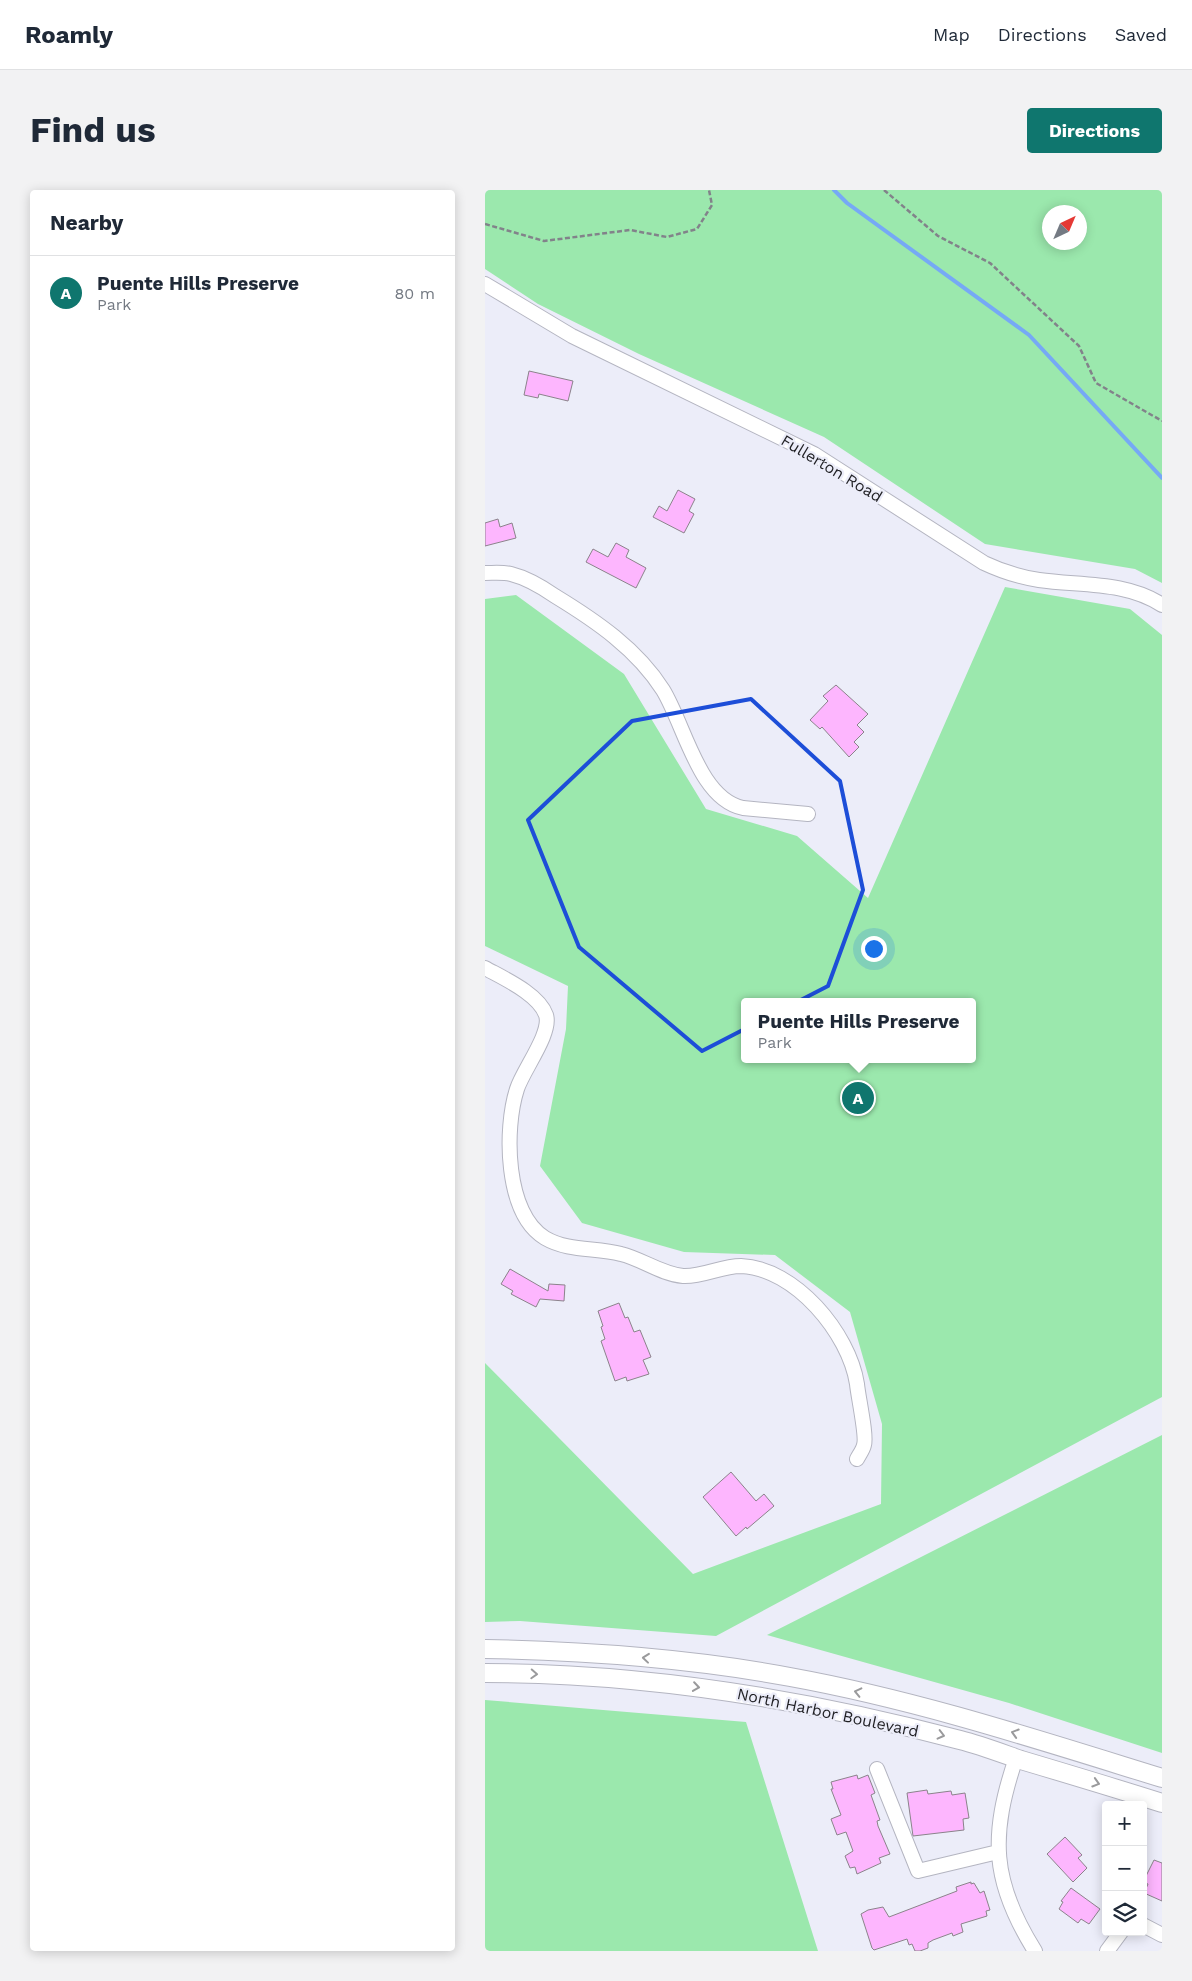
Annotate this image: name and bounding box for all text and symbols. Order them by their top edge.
text: Roamly [25,21,113,49]
text: Map [933,24,970,45]
text: Directions [998,24,1087,45]
text: Saved [1115,24,1167,45]
button: Directions [1027,108,1162,153]
text: Find us [30,109,156,151]
north arrow [1042,205,1087,250]
text: Nearby [50,210,123,235]
text: Puente Hills Preserve [97,272,299,295]
text: A [61,284,71,303]
text: 80 m [394,284,435,303]
text: Park [97,295,131,314]
street label: Fullerton Road [778,431,886,506]
your location [861,936,887,962]
popup [741,998,976,1063]
text: Puente Hills Preserve [757,1010,960,1033]
text: Park [757,1033,792,1052]
pin: A [842,1079,874,1117]
one-way arrow [642,1653,650,1664]
one-way arrow [530,1669,538,1680]
one-way arrow [691,1681,700,1691]
street label: North Harbor Boulevard [735,1684,920,1741]
one-way arrow [853,1687,862,1698]
one-way arrow [1011,1728,1020,1738]
one-way arrow [936,1730,944,1740]
one-way arrow [1092,1777,1100,1787]
map controls [1102,1801,1147,1936]
button: + [1102,1801,1147,1846]
button: − [1102,1846,1147,1891]
button: layers [1102,1891,1147,1936]

